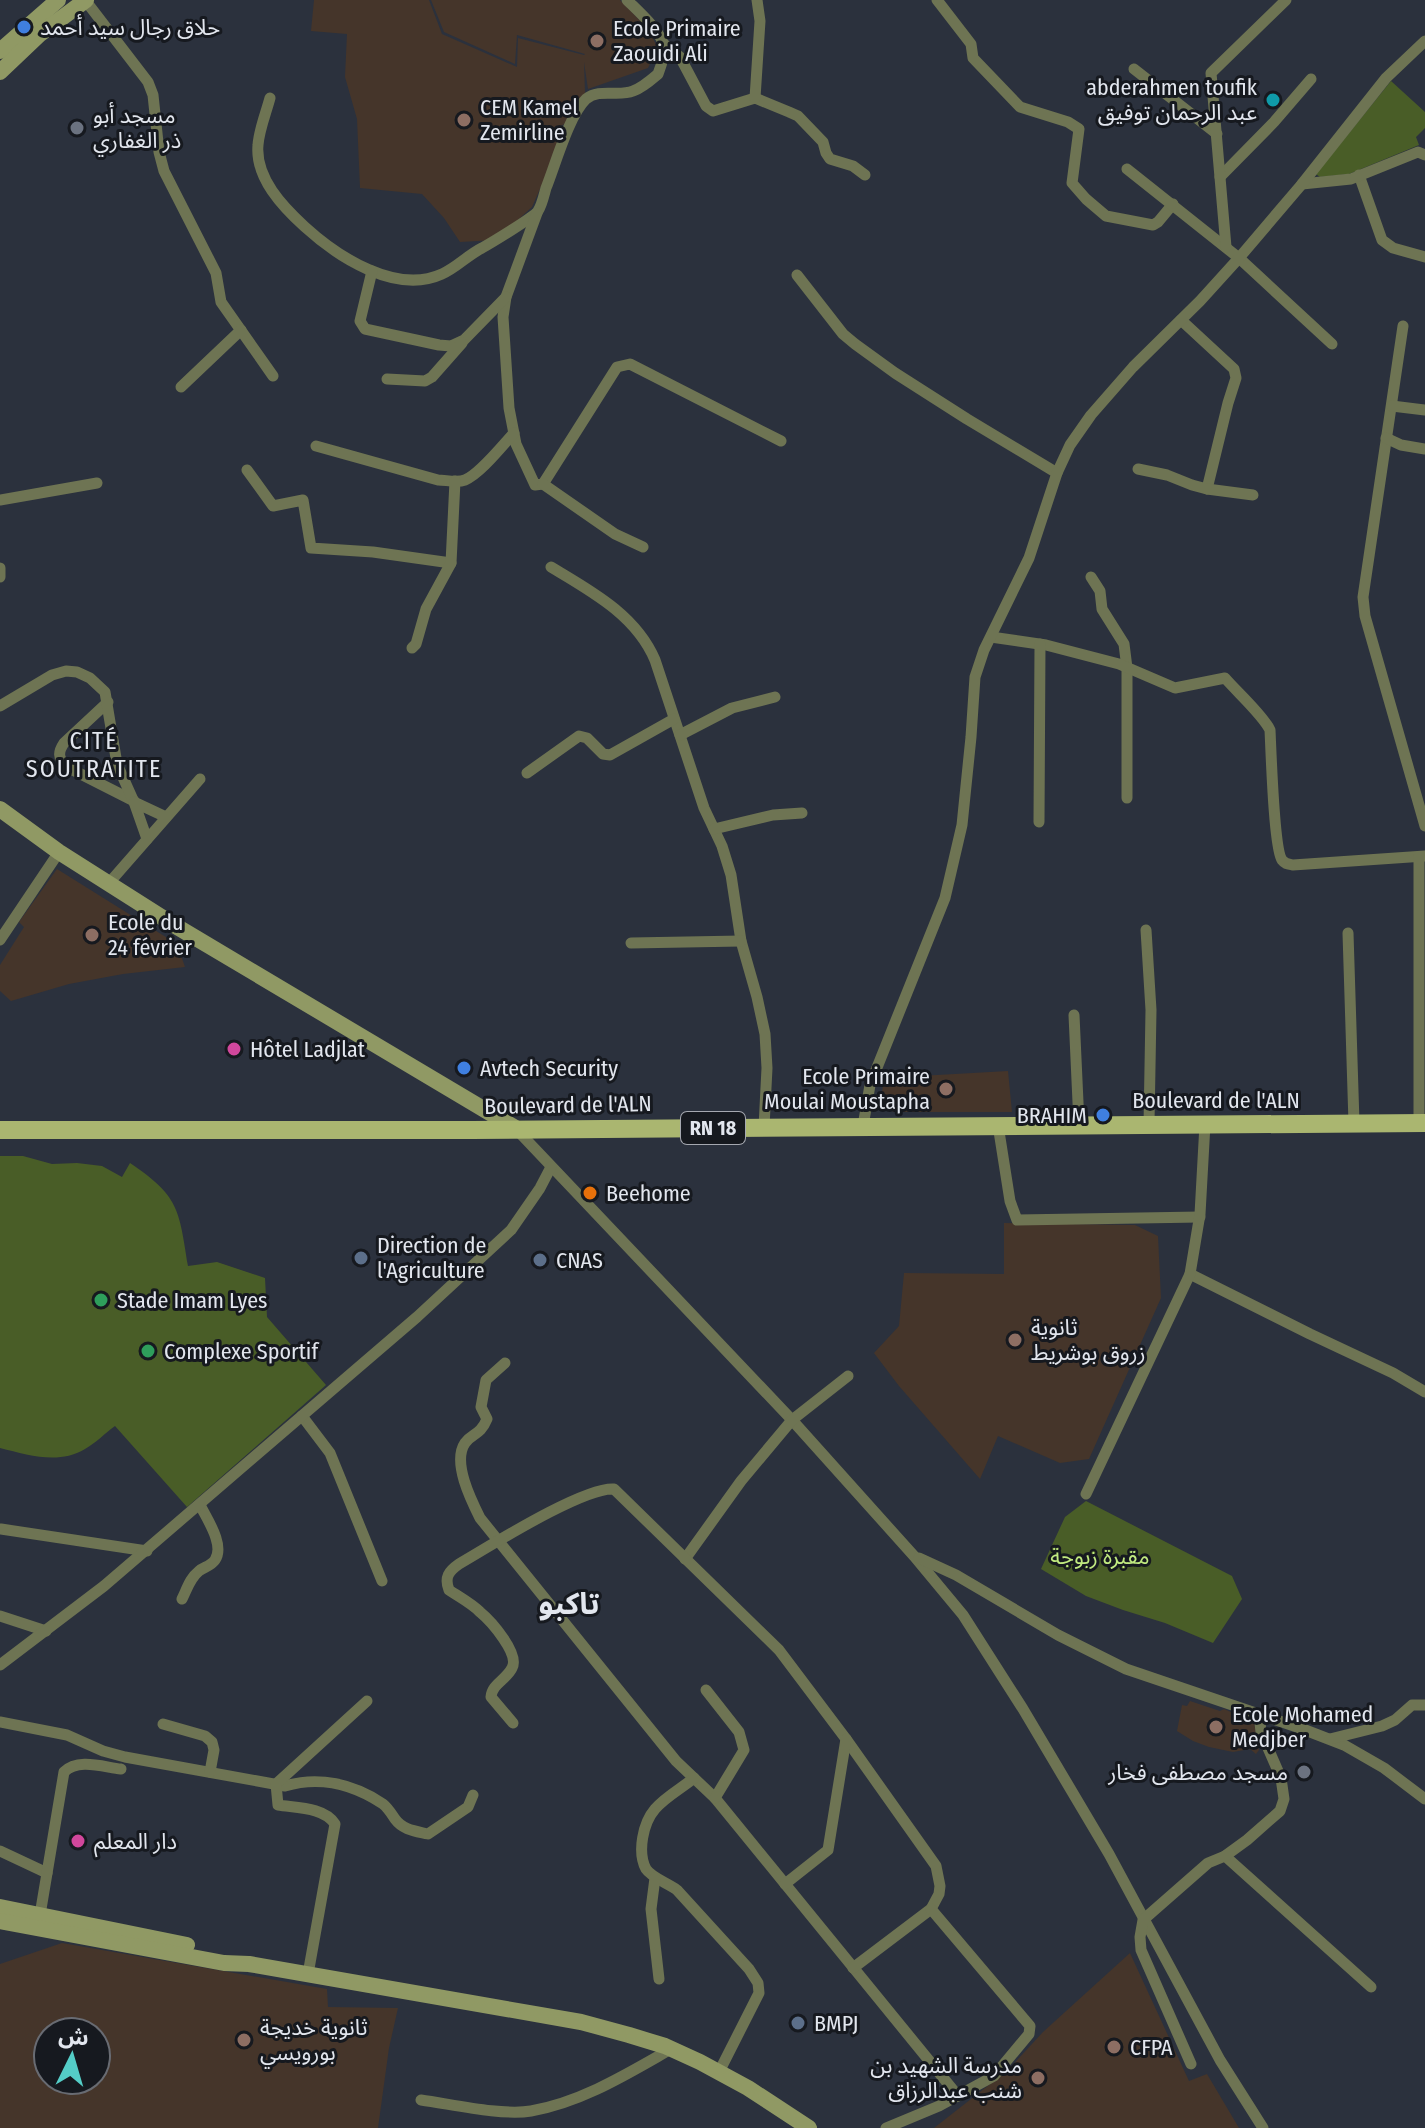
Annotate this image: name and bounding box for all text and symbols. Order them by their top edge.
place label: حلاق رجال سيد أحمد [40,14,220,41]
place label: Ecole Primaire Zaouidi Ali [613,15,741,67]
marker: حلاق رجال سيد أحمد [15,18,33,36]
marker: Ecole Primaire Zaouidi Ali [588,32,606,50]
place label: abderahmen toufik عبد الرحمان توفيق [1086,74,1258,126]
marker: abderahmen toufik عبد الرحمان توفيق [1264,91,1282,109]
place label: CEM Kamel Zemirline [480,94,578,146]
place label: مسجد أبو ذر الغفاري [93,102,181,157]
marker: CEM Kamel Zemirline [455,111,473,129]
marker: مسجد أبو ذر الغفاري [68,119,86,137]
district label: CITÉ SOUTRATITE [26,726,162,783]
place label: Ecole du 24 février [108,909,192,961]
marker: Ecole du 24 février [83,926,101,944]
place label: Hôtel Ladjlat [250,1036,366,1063]
marker: Hôtel Ladjlat [225,1040,243,1058]
place label: Avtech Security [480,1055,618,1082]
marker: Avtech Security [455,1059,473,1077]
place label: Ecole Primaire Moulai Moustapha [764,1063,930,1115]
marker: Ecole Primaire Moulai Moustapha [937,1080,955,1098]
street label: Boulevard de l'ALN [1132,1087,1300,1114]
street label: Boulevard de l'ALN [484,1090,652,1120]
place label: BRAHIM [1017,1102,1087,1129]
marker: BRAHIM [1094,1106,1112,1124]
road number: RN 18 [681,1112,745,1144]
place label: Beehome [606,1180,691,1207]
marker: Beehome [581,1184,599,1202]
place label: Direction de l'Agriculture [377,1232,486,1284]
place label: CNAS [556,1247,603,1274]
marker: Direction de l'Agriculture [352,1249,370,1267]
marker: CNAS [531,1251,549,1269]
place label: Stade Imam Lyes [117,1287,267,1314]
marker: Stade Imam Lyes [92,1291,110,1309]
place label: ثانوية زروق بوشريط [1031,1314,1146,1366]
marker: ثانوية زروق بوشريط [1006,1331,1024,1349]
place label: Complexe Sportif [164,1338,319,1365]
marker: Complexe Sportif [139,1342,157,1360]
park label: مقبرة زبوجة [1050,1543,1150,1570]
district label: تاكبو [538,1586,600,1622]
place label: Ecole Mohamed Medjber [1232,1701,1373,1753]
marker: Ecole Mohamed Medjber [1207,1718,1225,1736]
place label: مسجد مصطفى فخار [1107,1759,1288,1786]
marker: مسجد مصطفى فخار [1295,1763,1313,1781]
place label: دار المعلم [94,1828,177,1858]
marker: دار المعلم [69,1832,87,1850]
place label: BMPJ [814,2010,859,2037]
place label: ثانوية خديجة بورويسي [260,2014,368,2069]
marker: BMPJ [789,2014,807,2032]
north arrow [32,2016,112,2096]
text: ش [58,2022,90,2051]
marker: ثانوية خديجة بورويسي [235,2031,253,2049]
place label: CFPA [1130,2034,1173,2061]
marker: CFPA [1105,2038,1123,2056]
place label: مدرسة الشهيد بن شنب عبدالرزاق [870,2052,1022,2104]
marker: مدرسة الشهيد بن شنب عبدالرزاق [1029,2069,1047,2087]

